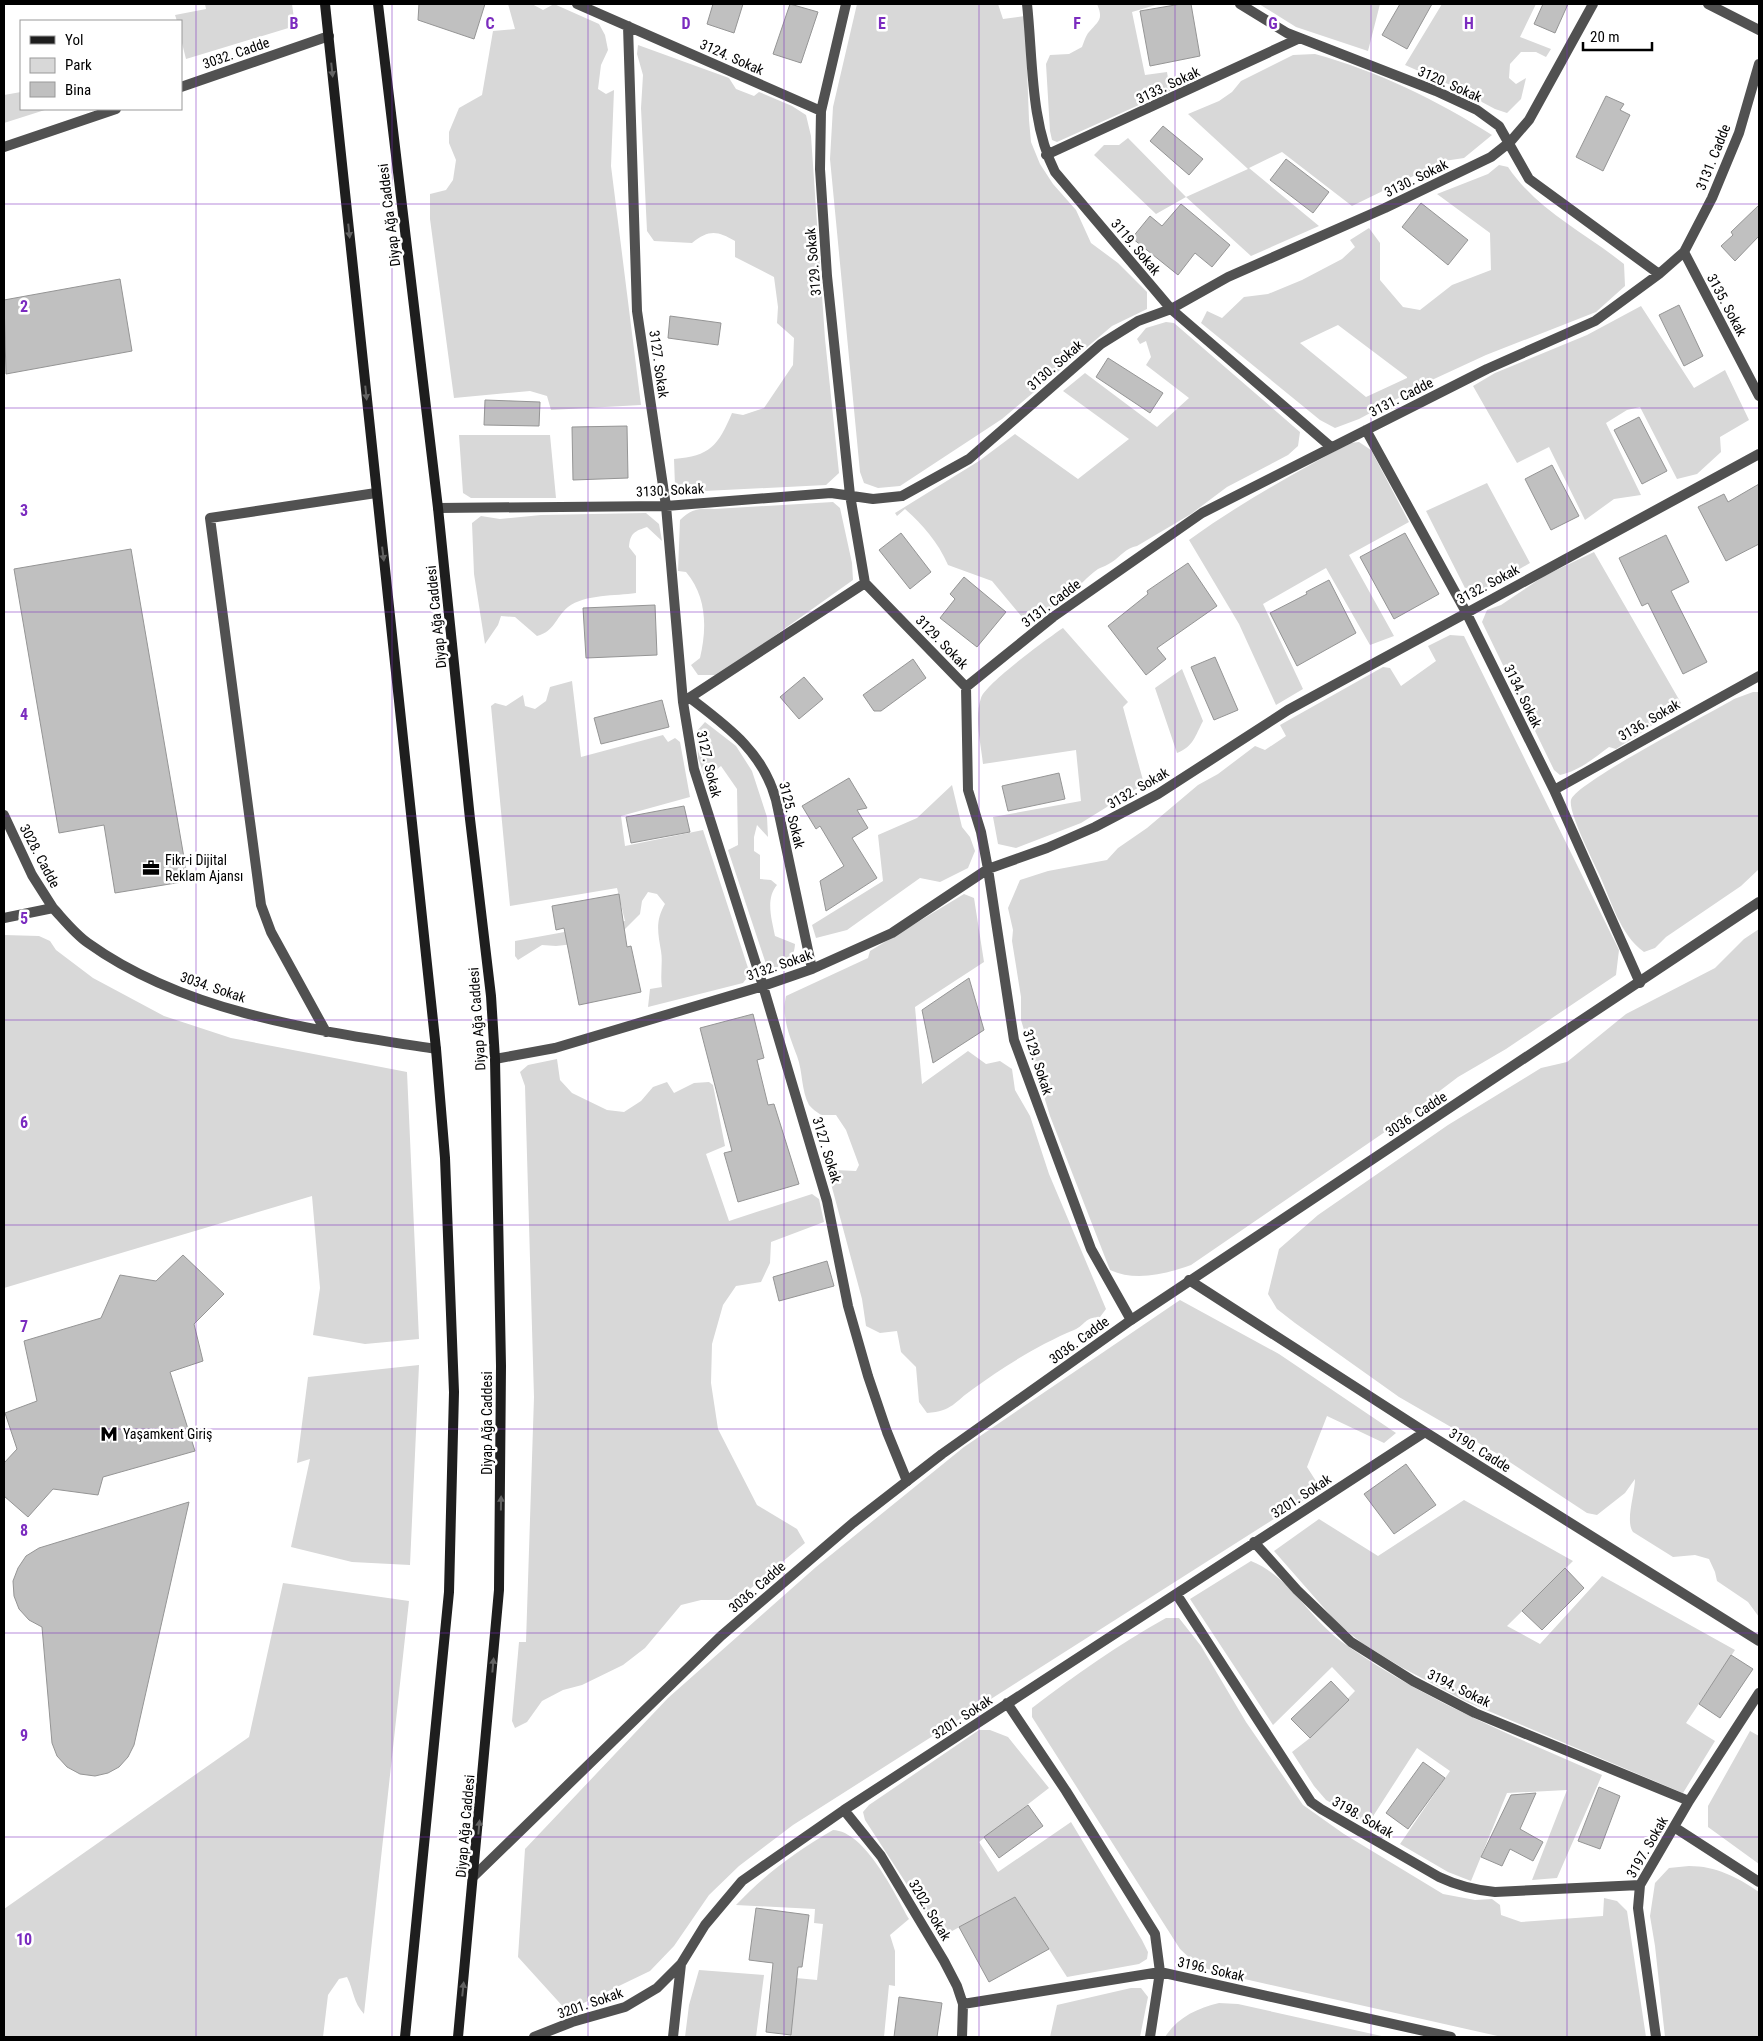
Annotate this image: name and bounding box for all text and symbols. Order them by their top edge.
text: B [290,14,299,33]
text: C [485,14,495,33]
text: D [681,14,691,33]
text: E [878,14,886,33]
text: F [1073,14,1081,33]
text: G [1268,14,1278,33]
text: H [1464,14,1474,33]
legend [20,20,182,110]
scale bar [1583,20,1652,52]
text: 20 m [1590,28,1620,46]
text: Yol [65,31,83,49]
street label: 3032. Cadde [200,34,272,72]
street label: 3124. Sokak [698,36,767,78]
text: Park [65,56,92,74]
one-way arrow [328,62,336,78]
street label: 3133. Sokak [1134,63,1203,107]
street label: 3120. Sokak [1416,63,1485,105]
text: Bina [65,81,91,99]
street label: 3131. Cadde [1693,121,1734,192]
street label: 3130. Sokak [1382,156,1451,200]
street label: Diyap Ağa Caddesi [375,163,403,267]
street label: 3119. Sokak [1108,216,1164,279]
one-way arrow [345,224,353,240]
street label: 3129. Sokak [802,227,824,297]
street label: 3135. Sokak [1704,271,1750,339]
text: 2 [20,297,28,316]
street label: 3127. Sokak [646,329,672,400]
street label: 3130. Sokak [1024,336,1086,393]
street label: 3131. Cadde [1366,374,1436,420]
one-way arrow [362,385,370,401]
street label: 3130. Sokak [636,480,705,500]
text: 3 [20,501,28,520]
one-way arrow [379,547,387,563]
street label: 3132. Sokak [1454,561,1522,607]
street label: Diyap Ağa Caddesi [423,565,449,669]
street label: 3131. Cadde [1018,575,1084,630]
street label: 3129. Sokak [913,612,972,673]
street label: 3134. Sokak [1501,662,1545,731]
street label: 3136. Sokak [1615,696,1683,744]
text: 4 [20,705,28,724]
street label: 3127. Sokak [694,729,725,800]
street label: 3132. Sokak [1104,764,1172,812]
street label: 3125. Sokak [776,780,808,851]
street label: 3028. Cadde [17,821,64,891]
place label: Fikr-i Dijital Reklam Ajansı [165,852,243,884]
office icon: Fikr-i Dijital Reklam Ajansı [141,858,161,878]
text: 5 [20,909,28,928]
street label: 3132. Sokak [744,946,814,984]
street label: Diyap Ağa Caddesi [465,967,489,1071]
street label: 3034. Sokak [178,968,248,1006]
street label: 3129. Sokak [1020,1027,1056,1098]
street label: 3036. Cadde [1382,1088,1450,1140]
text: 6 [20,1113,28,1132]
street label: 3127. Sokak [809,1115,845,1186]
street label: 3036. Cadde [1046,1313,1112,1367]
text: 7 [20,1317,28,1336]
street label: Diyap Ağa Caddesi [479,1371,495,1475]
metro station icon: Yaşamkent Giriş [99,1424,119,1444]
street label: 3190. Cadde [1446,1425,1514,1475]
place label: Yaşamkent Giriş [123,1426,212,1442]
street label: 3201. Sokak [1268,1470,1335,1521]
one-way arrow [497,1495,505,1511]
text: 8 [20,1521,28,1540]
street label: 3036. Cadde [725,1558,789,1616]
one-way arrow [489,1657,497,1673]
street label: 3194. Sokak [1425,1666,1494,1710]
street label: 3201. Sokak [929,1691,996,1742]
text: 9 [20,1726,28,1745]
street label: Diyap Ağa Caddesi [453,1774,477,1878]
street label: 3198. Sokak [1329,1793,1397,1841]
street label: 3197. Sokak [1623,1813,1671,1881]
one-way arrow [475,1819,483,1835]
street label: 3202. Sokak [906,1877,955,1944]
text: 10 [16,1930,32,1949]
street label: 3196. Sokak [1176,1954,1247,1985]
one-way arrow [459,1980,467,1996]
street label: 3201. Sokak [555,1984,625,2022]

